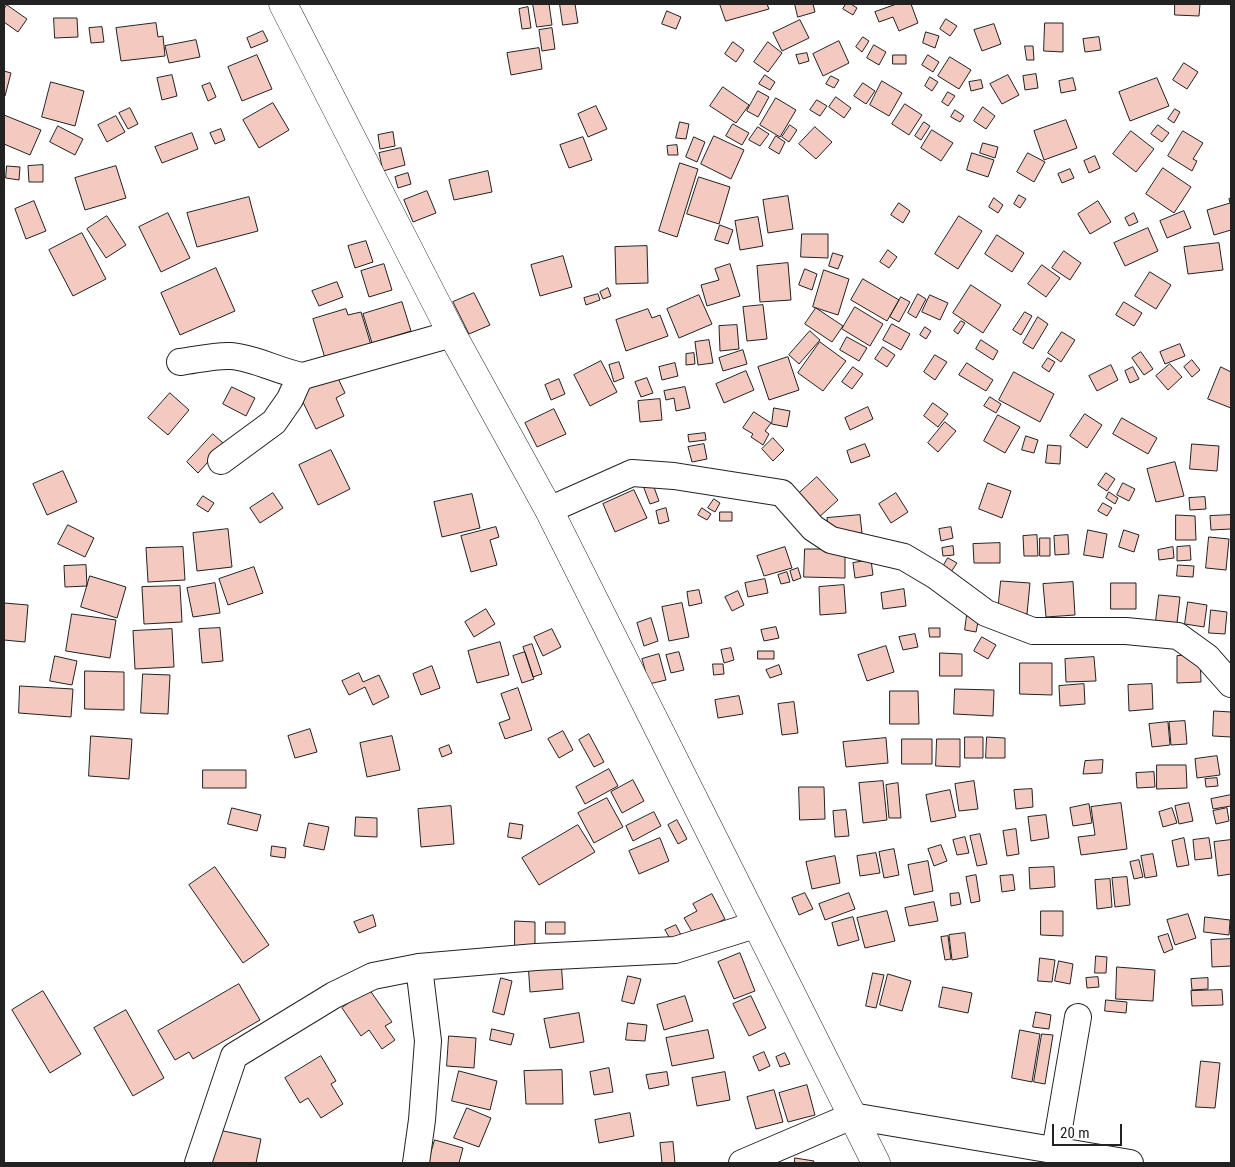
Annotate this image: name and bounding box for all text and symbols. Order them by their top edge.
scale bar [1055,1114,1125,1146]
text: 20 m [1060,1124,1090,1142]

